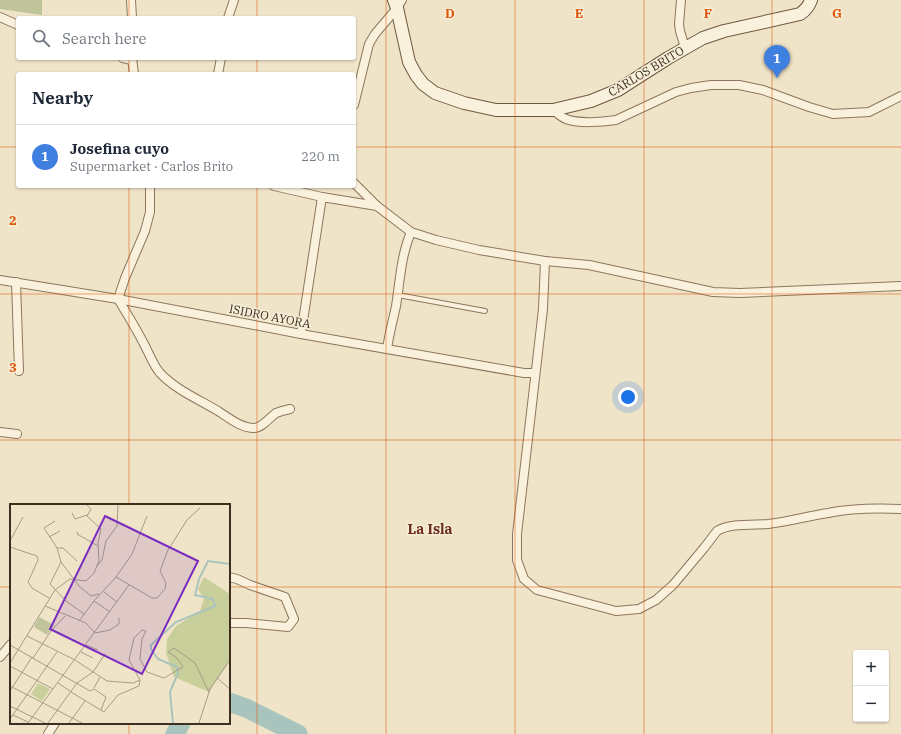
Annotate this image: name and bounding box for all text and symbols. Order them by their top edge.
text: D [445,5,455,22]
text: E [575,5,583,22]
text: F [704,5,712,22]
text: G [832,5,842,22]
search box [16,16,356,60]
icon: search [30,27,52,49]
text: Search here [62,29,147,48]
street label: CARLOS BRITO [605,42,687,100]
pin: 1 [764,45,790,78]
text: Nearby [32,87,93,109]
text: Josefina cuyo [70,139,169,158]
text: 1 [41,148,49,165]
text: 220 m [301,148,340,165]
text: Supermarket · Carlos Brito [70,158,233,175]
text: 2 [9,212,17,229]
street label: ISIDRO AYORA [228,301,313,331]
text: 3 [9,359,17,376]
your location [618,387,638,407]
inset map [10,504,230,724]
district label: La Isla [407,520,453,538]
map controls [853,650,889,722]
button: + [853,650,889,686]
button: − [853,686,889,722]

